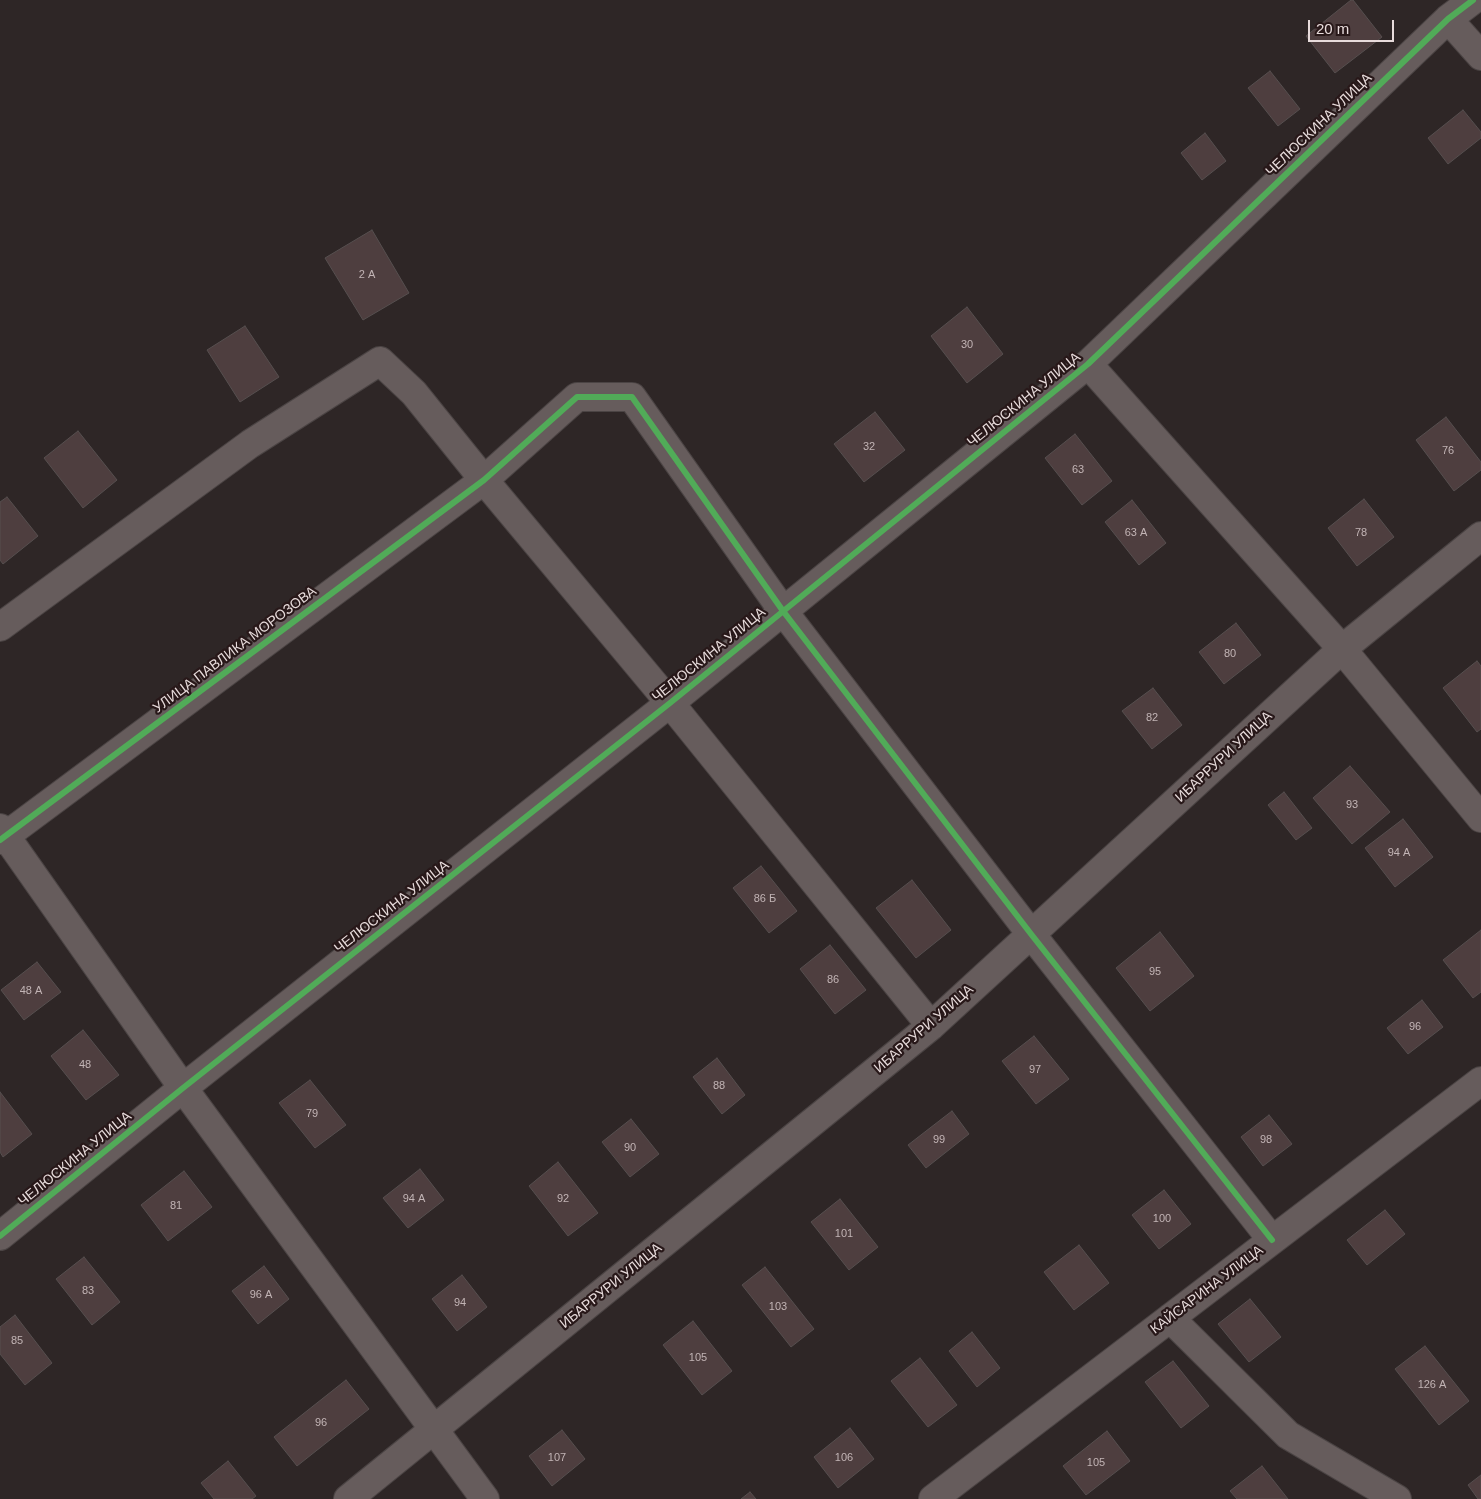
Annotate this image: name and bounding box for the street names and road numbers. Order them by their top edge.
street label: ЧЕЛЮСКИНА УЛИЦА [1262,70,1376,180]
street label: ЧЕЛЮСКИНА УЛИЦА [964,349,1084,451]
street label: УЛИЦА ПАВЛИКА МОРОЗОВА [150,583,320,717]
street label: ЧЕЛЮСКИНА УЛИЦА [649,604,769,706]
street label: ИБАРРУРИ УЛИЦА [1172,708,1276,806]
street label: ЧЕЛЮСКИНА УЛИЦА [331,857,453,957]
street label: ИБАРРУРИ УЛИЦА [871,981,977,1077]
street label: ЧЕЛЮСКИНА УЛИЦА [15,1108,135,1210]
street label: ИБАРРУРИ УЛИЦА [557,1240,665,1332]
street label: КАЙСАРИНА УЛИЦА [1147,1242,1267,1338]

